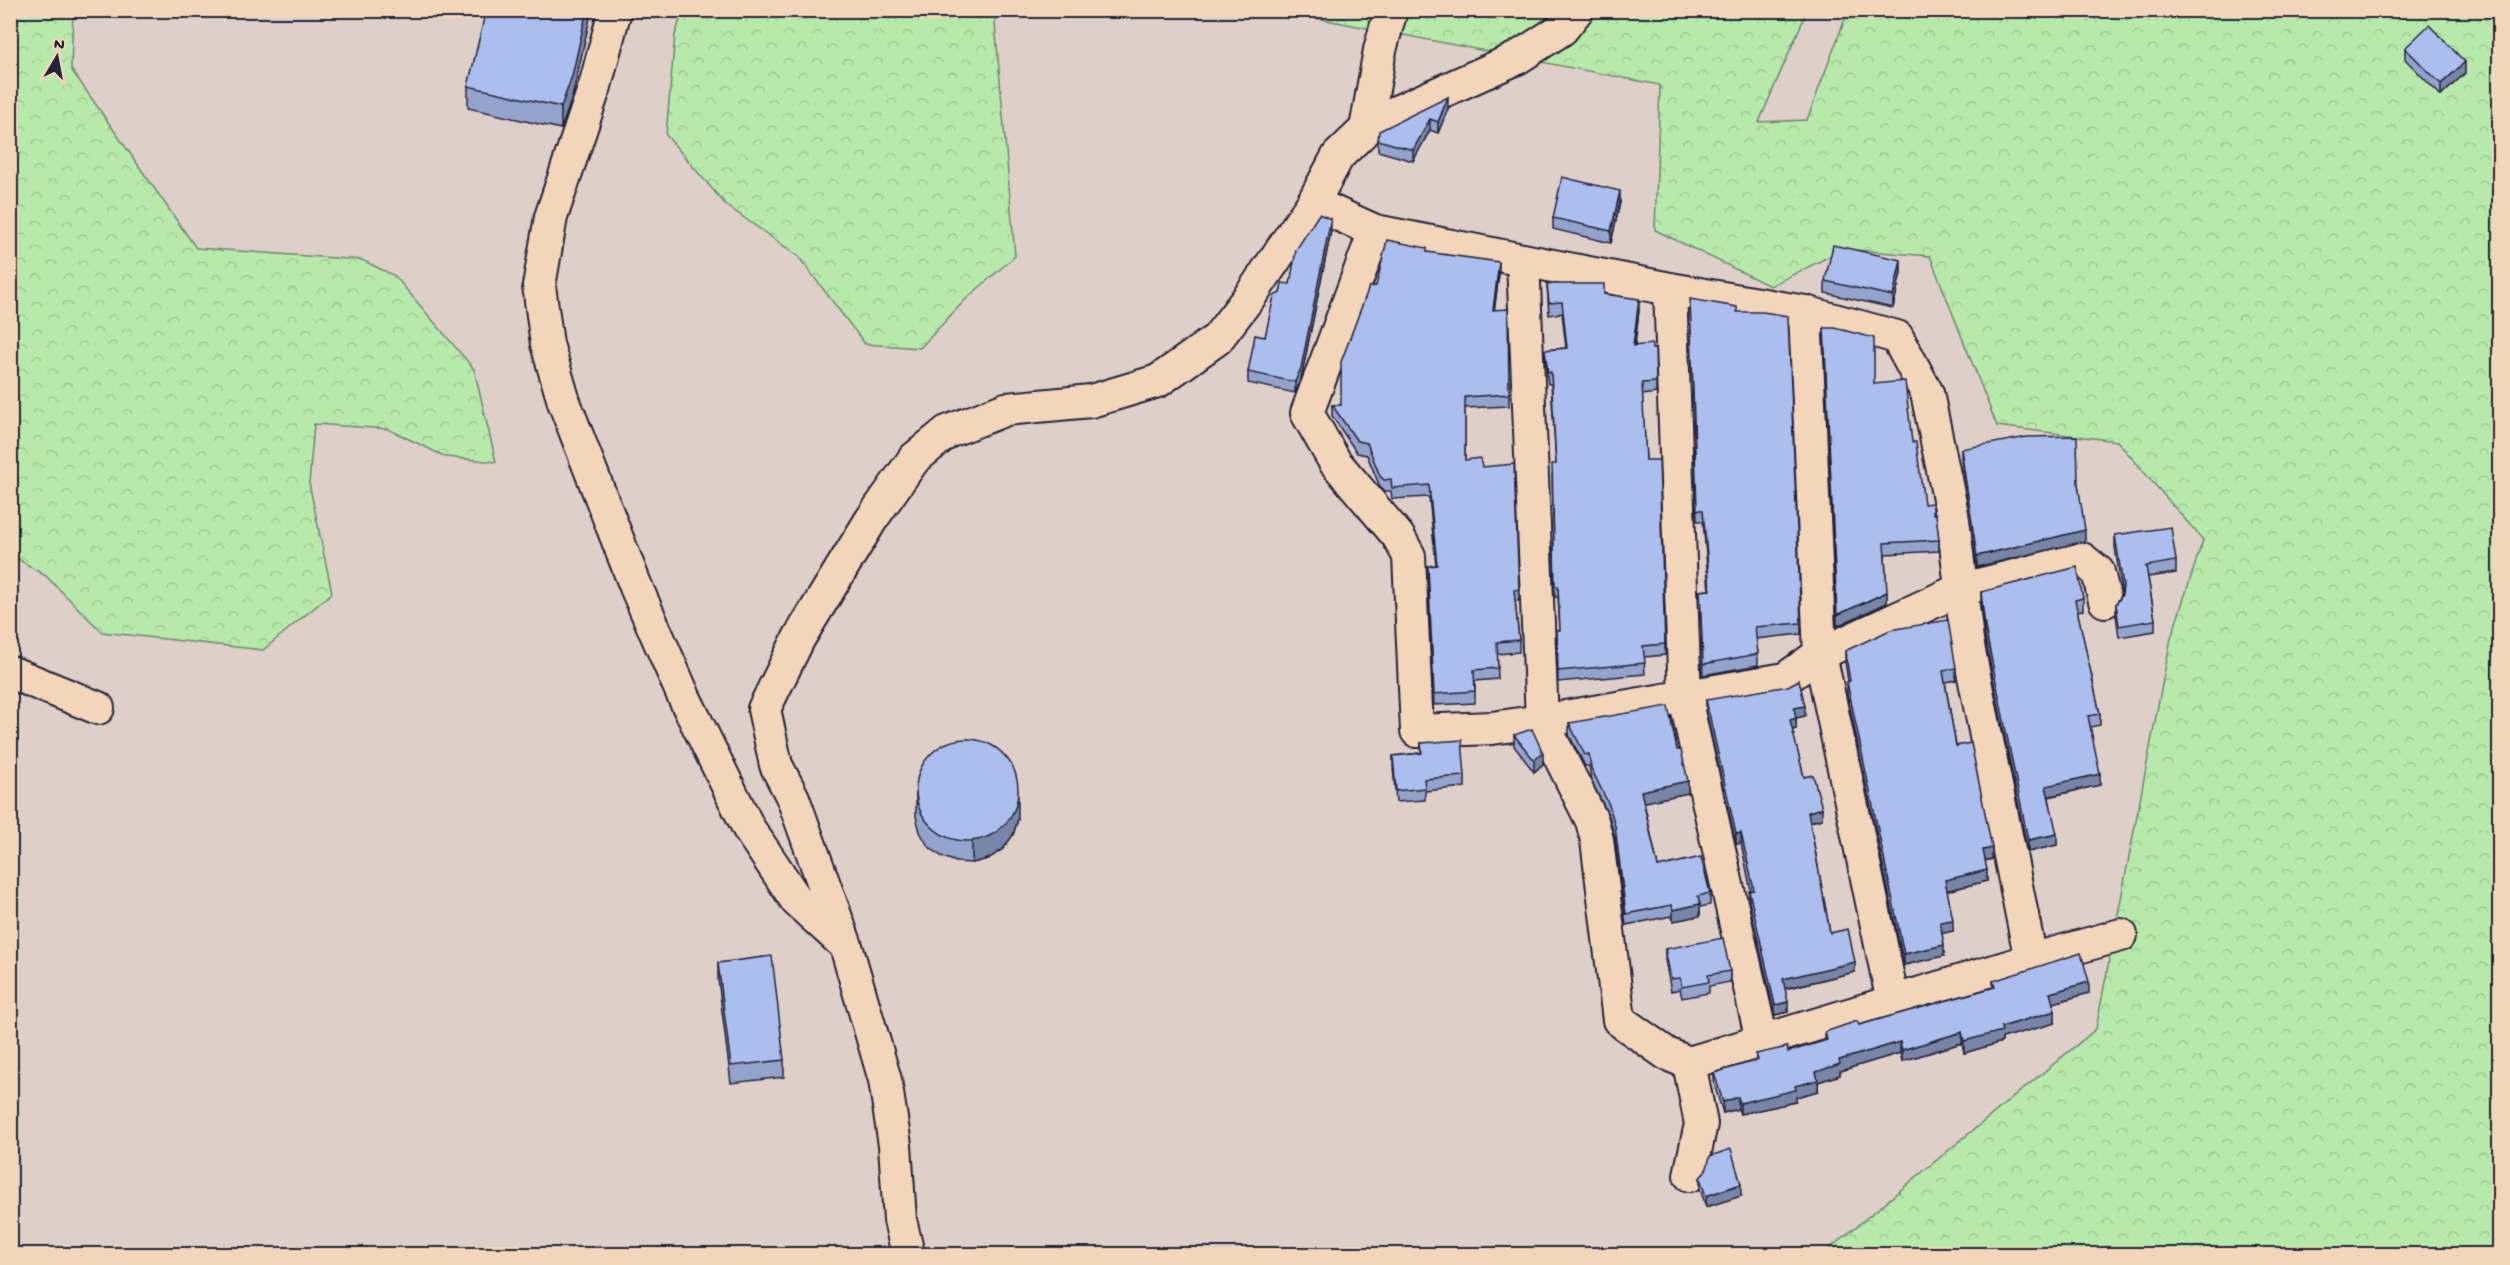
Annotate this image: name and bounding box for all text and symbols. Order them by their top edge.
north arrow [27,27,87,87]
text: N [52,35,66,56]

